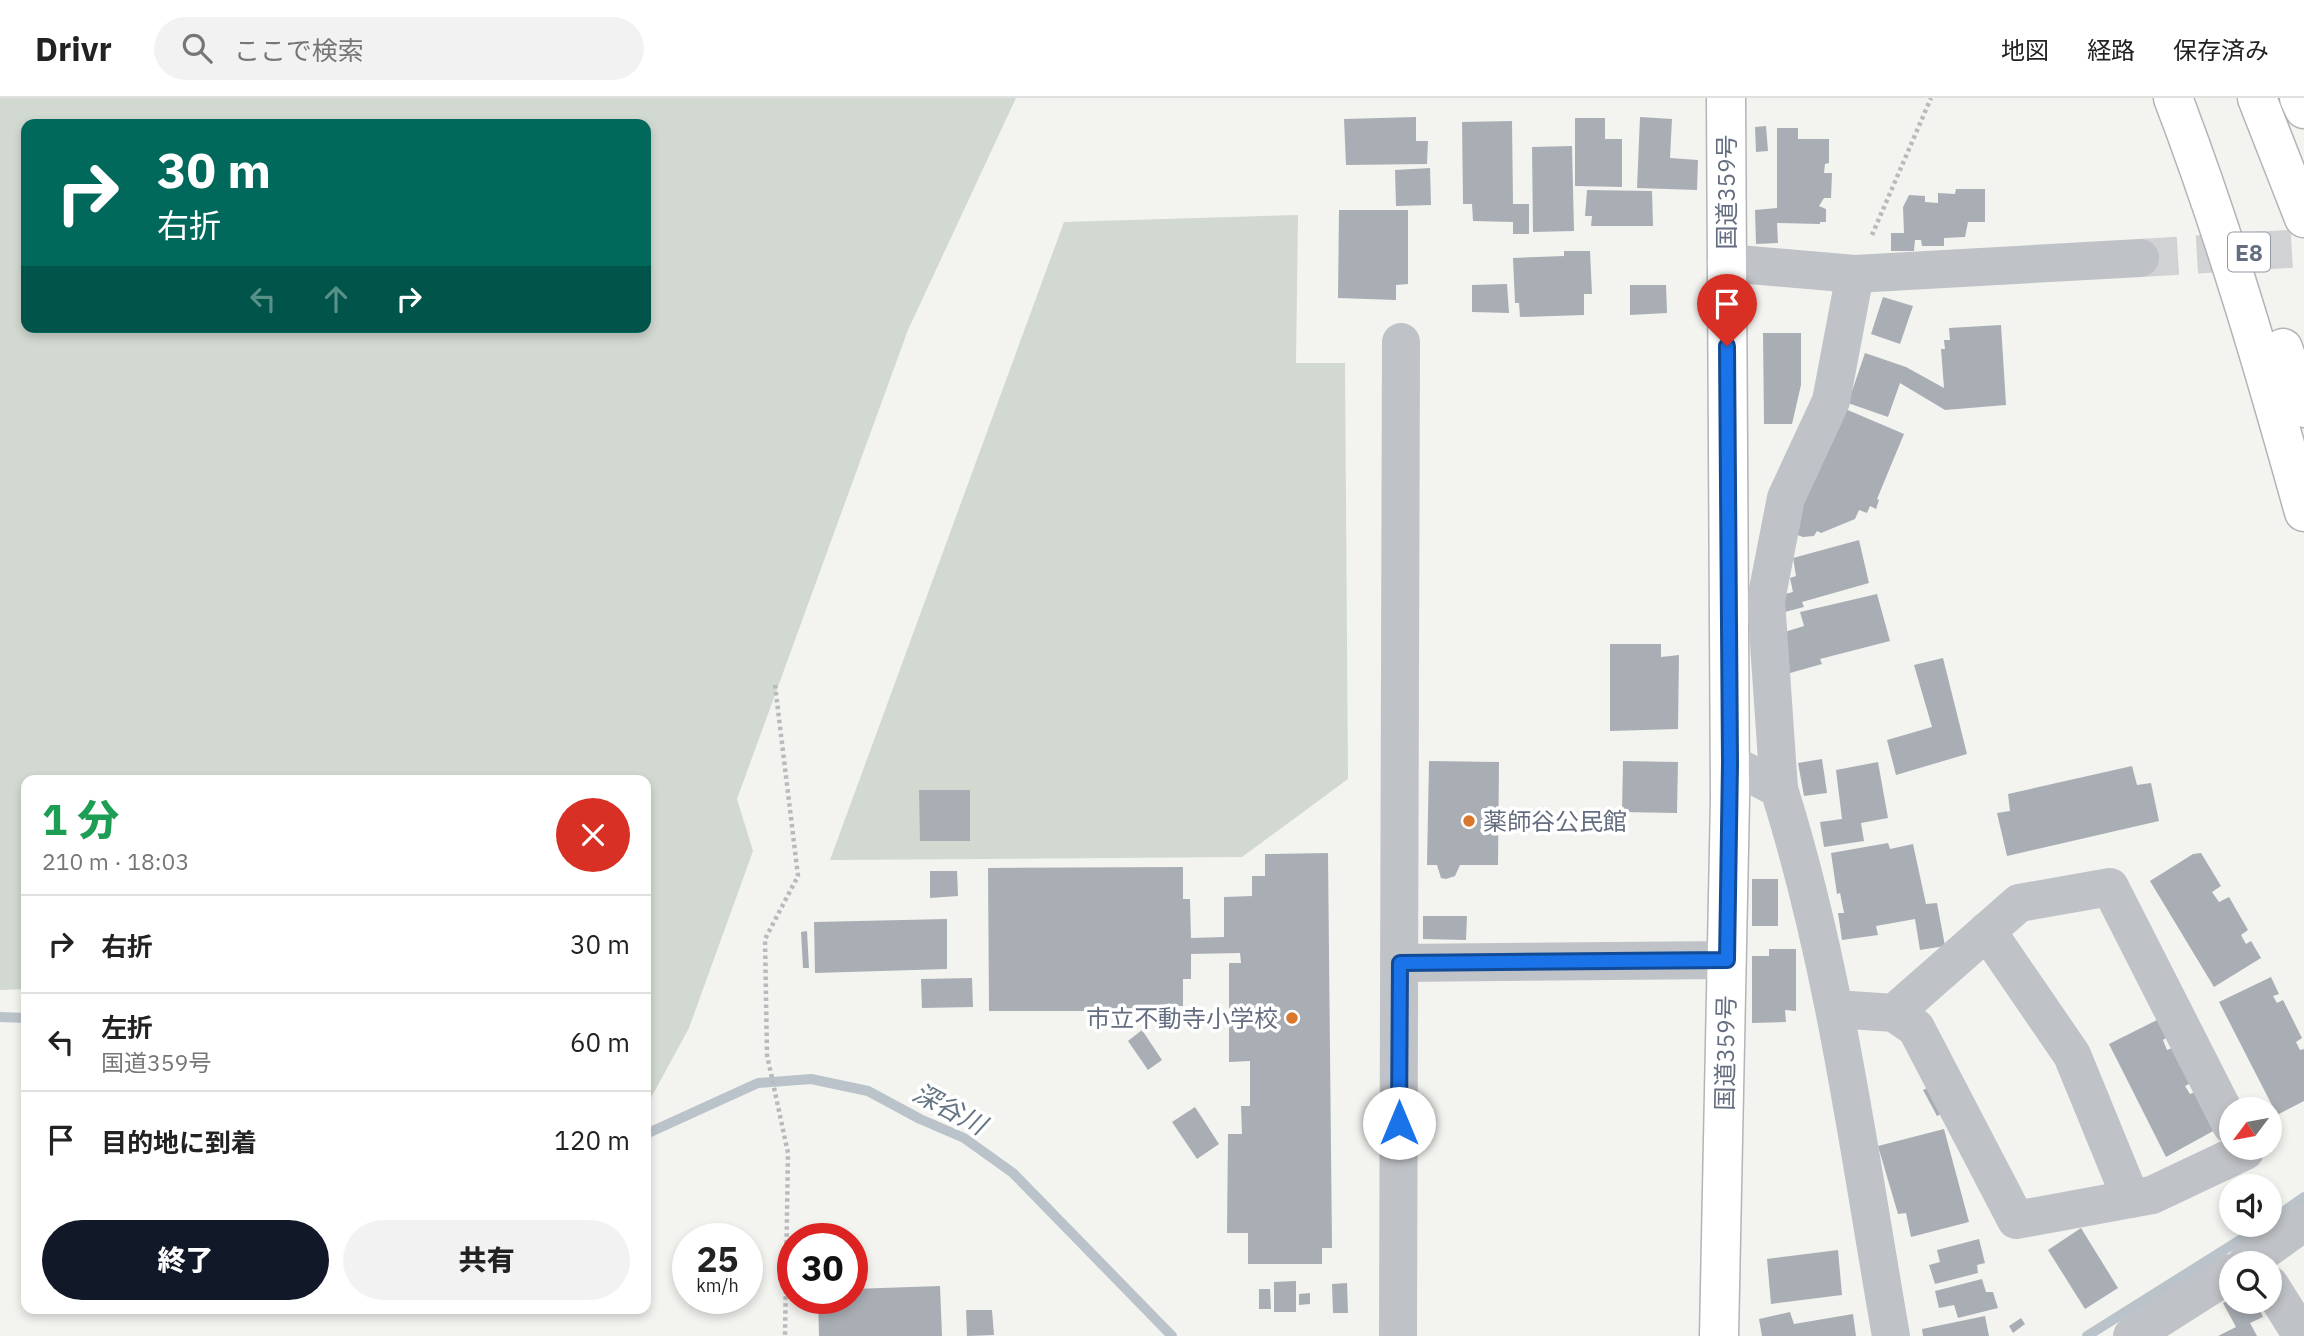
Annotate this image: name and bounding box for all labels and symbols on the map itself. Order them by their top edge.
street label: 国道359号 [1710,134,1742,250]
road number: E8 [2228,232,2270,272]
pin [1697,274,1757,346]
place label: 薬師谷公民館 [1483,805,1627,837]
marker: 薬師谷公民館 [1461,813,1477,829]
street label: 国道359号 [1708,995,1742,1111]
place label: 市立不動寺小学校 [1086,1002,1278,1034]
marker: 市立不動寺小学校 [1284,1010,1300,1026]
water label: 深谷川 [908,1075,995,1143]
position arrow [1362,1086,1436,1160]
north arrow [2219,1097,2282,1160]
speed limit sign: 30 [777,1223,868,1314]

